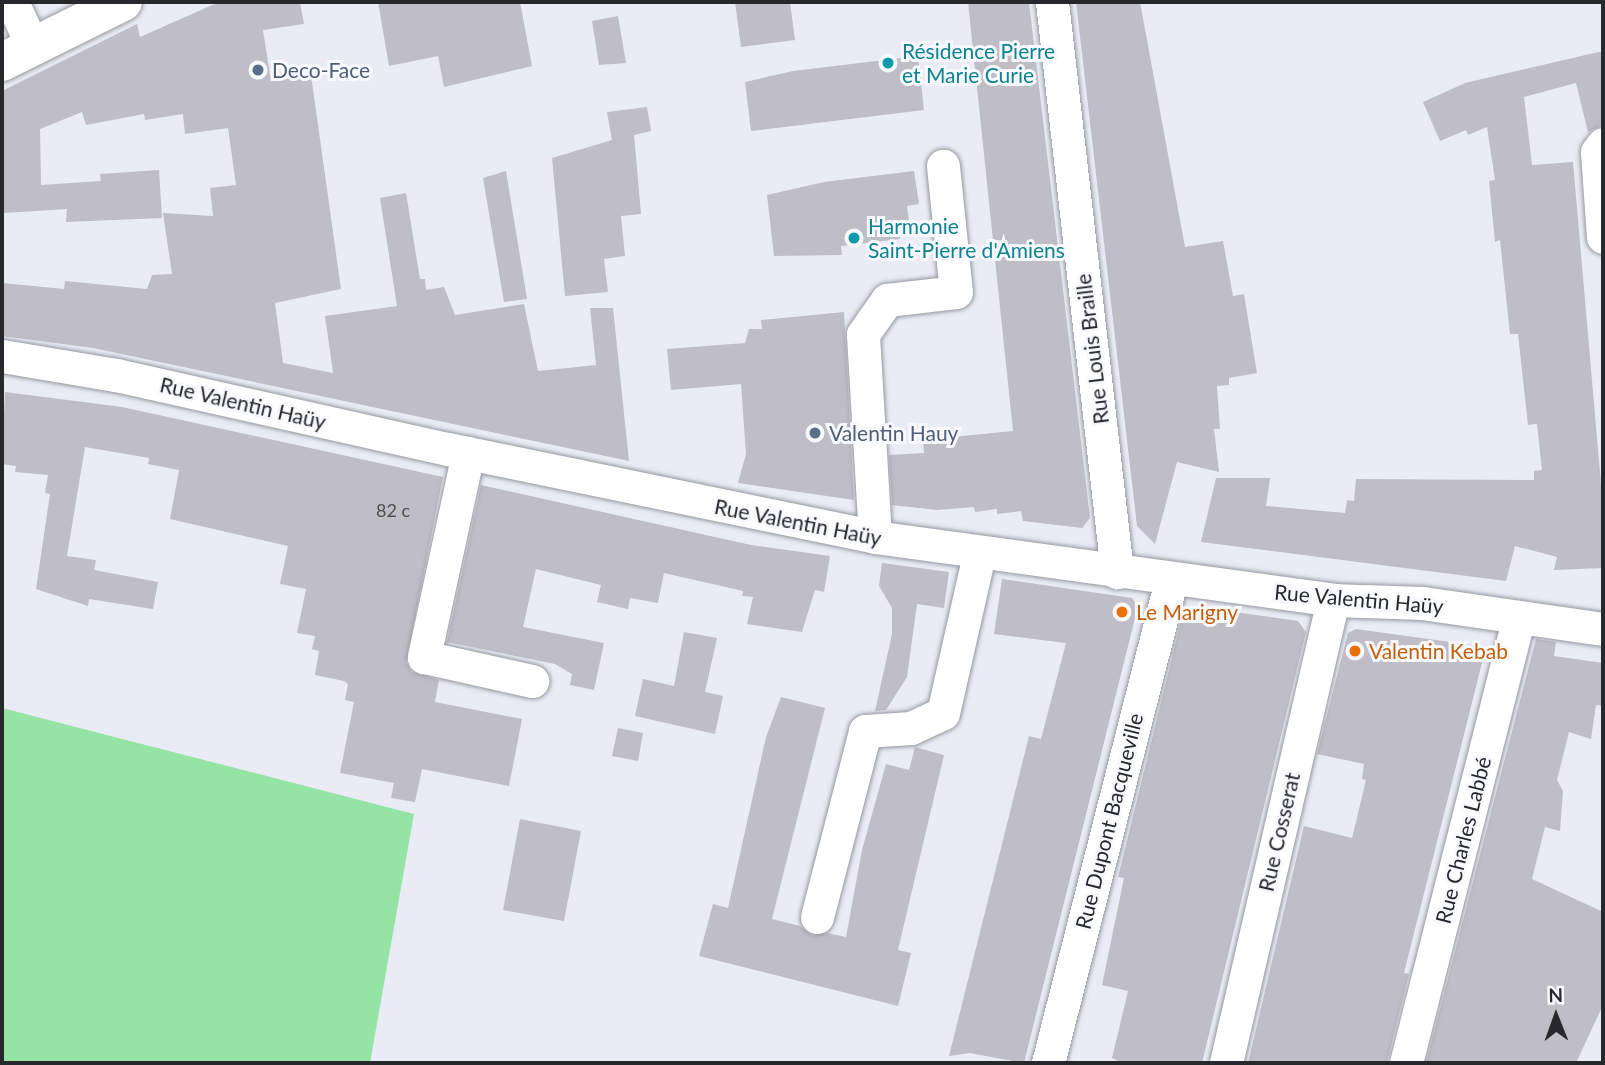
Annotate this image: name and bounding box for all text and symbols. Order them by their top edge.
place label: Résidence Pierre et Marie Curie [902,38,1055,88]
marker: Résidence Pierre et Marie Curie [880,55,896,71]
place label: Deco-Face [272,57,370,83]
marker: Deco-Face [250,62,266,78]
place label: Harmonie Saint-Pierre d'Amiens [868,213,1065,263]
marker: Harmonie Saint-Pierre d'Amiens [846,230,862,246]
street label: Rue Louis Braille [1070,272,1114,426]
street label: Rue Valentin Haüy [157,372,329,434]
place label: Valentin Hauy [829,420,958,446]
marker: Valentin Hauy [807,425,823,441]
street label: Rue Valentin Haüy [712,493,884,551]
house number: 82 c [376,499,410,521]
street label: Rue Valentin Haüy [1273,579,1445,619]
place label: Le Marigny [1136,599,1238,625]
marker: Le Marigny [1114,604,1130,620]
place label: Valentin Kebab [1369,638,1508,664]
marker: Valentin Kebab [1347,643,1363,659]
street label: Rue Dupont Bacqueville [1070,710,1148,932]
street label: Rue Charles Labbé [1430,754,1496,926]
street label: Rue Cosserat [1253,770,1305,894]
north arrow [1521,981,1591,1051]
text: N [1548,983,1563,1006]

